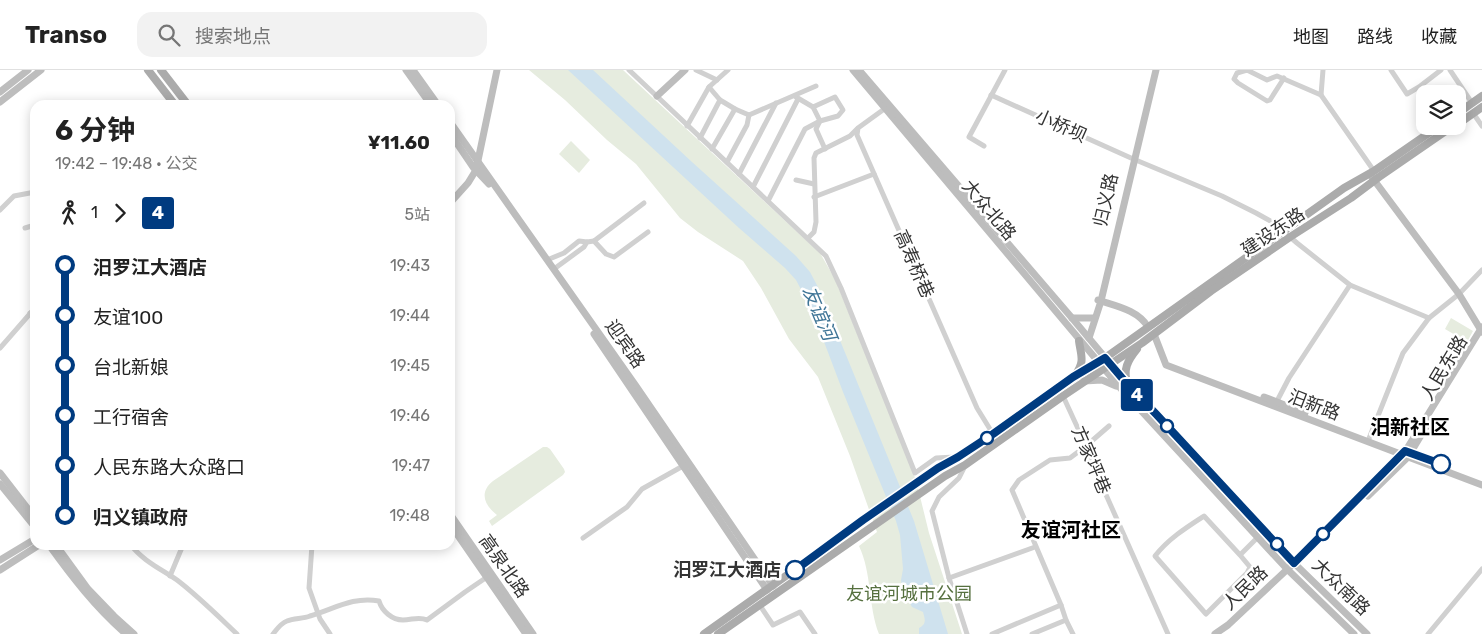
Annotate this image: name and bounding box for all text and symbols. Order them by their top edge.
search box [137,12,487,57]
text: Transo [25,21,107,49]
icon: search [155,21,183,49]
text: 搜索地点 [195,25,271,48]
text: 地图 [1293,26,1329,48]
text: 路线 [1357,26,1393,48]
text: 收藏 [1421,26,1457,48]
map controls [1416,85,1466,135]
button: layers [1416,85,1466,135]
street label: 小桥坝 [1032,105,1090,147]
text: 6 分钟 [55,114,135,147]
text: ¥11.60 [367,131,430,154]
text: 19:42 – 19:48 · 公交 [55,154,197,173]
street label: 归义路 [1089,171,1123,229]
street label: 大众北路 [957,175,1021,245]
icon: walk [55,199,83,227]
icon: forward [106,199,134,227]
text: 4 [152,202,164,224]
text: 1 [91,203,98,222]
street label: 建设东路 [1237,203,1309,261]
text: 5站 [404,205,430,224]
street label: 高寿桥巷 [889,227,939,301]
text: 汨罗江大酒店 [93,256,207,279]
text: 19:43 [390,256,430,275]
water label: 友谊河 [798,282,843,348]
text: 友谊100 [93,306,163,329]
text: 19:44 [390,306,430,325]
street label: 迎宾路 [601,316,649,372]
street label: 人民东路 [1416,331,1472,405]
text: 台北新娘 [93,356,169,379]
text: 19:45 [390,356,430,375]
line badge: 4 [1121,379,1153,411]
text: 4 [1131,384,1143,406]
street label: 汨新路 [1285,385,1343,425]
text: 工行宿舍 [93,406,169,429]
text: 19:46 [390,406,430,425]
district label: 汨新社区 [1370,415,1450,439]
unlabelled marker [1160,419,1174,433]
street label: 方家坪巷 [1067,423,1115,497]
unlabelled marker [980,431,994,445]
unlabelled marker [1431,454,1451,474]
text: 人民东路大众路口 [93,456,245,479]
text: 19:47 [392,456,430,475]
text: 归义镇政府 [93,506,188,529]
text: 19:48 [389,506,430,525]
district label: 友谊河社区 [1021,518,1121,542]
unlabelled marker [1316,527,1330,541]
street label: 高泉北路 [474,530,534,602]
unlabelled marker [1270,537,1284,551]
street label: 大众南路 [1307,554,1375,620]
place label: 汨罗江大酒店 [673,559,781,581]
marker: 汨罗江大酒店 [785,560,805,580]
street label: 人民路 [1218,561,1272,615]
park label: 友谊河城市公园 [846,583,972,605]

